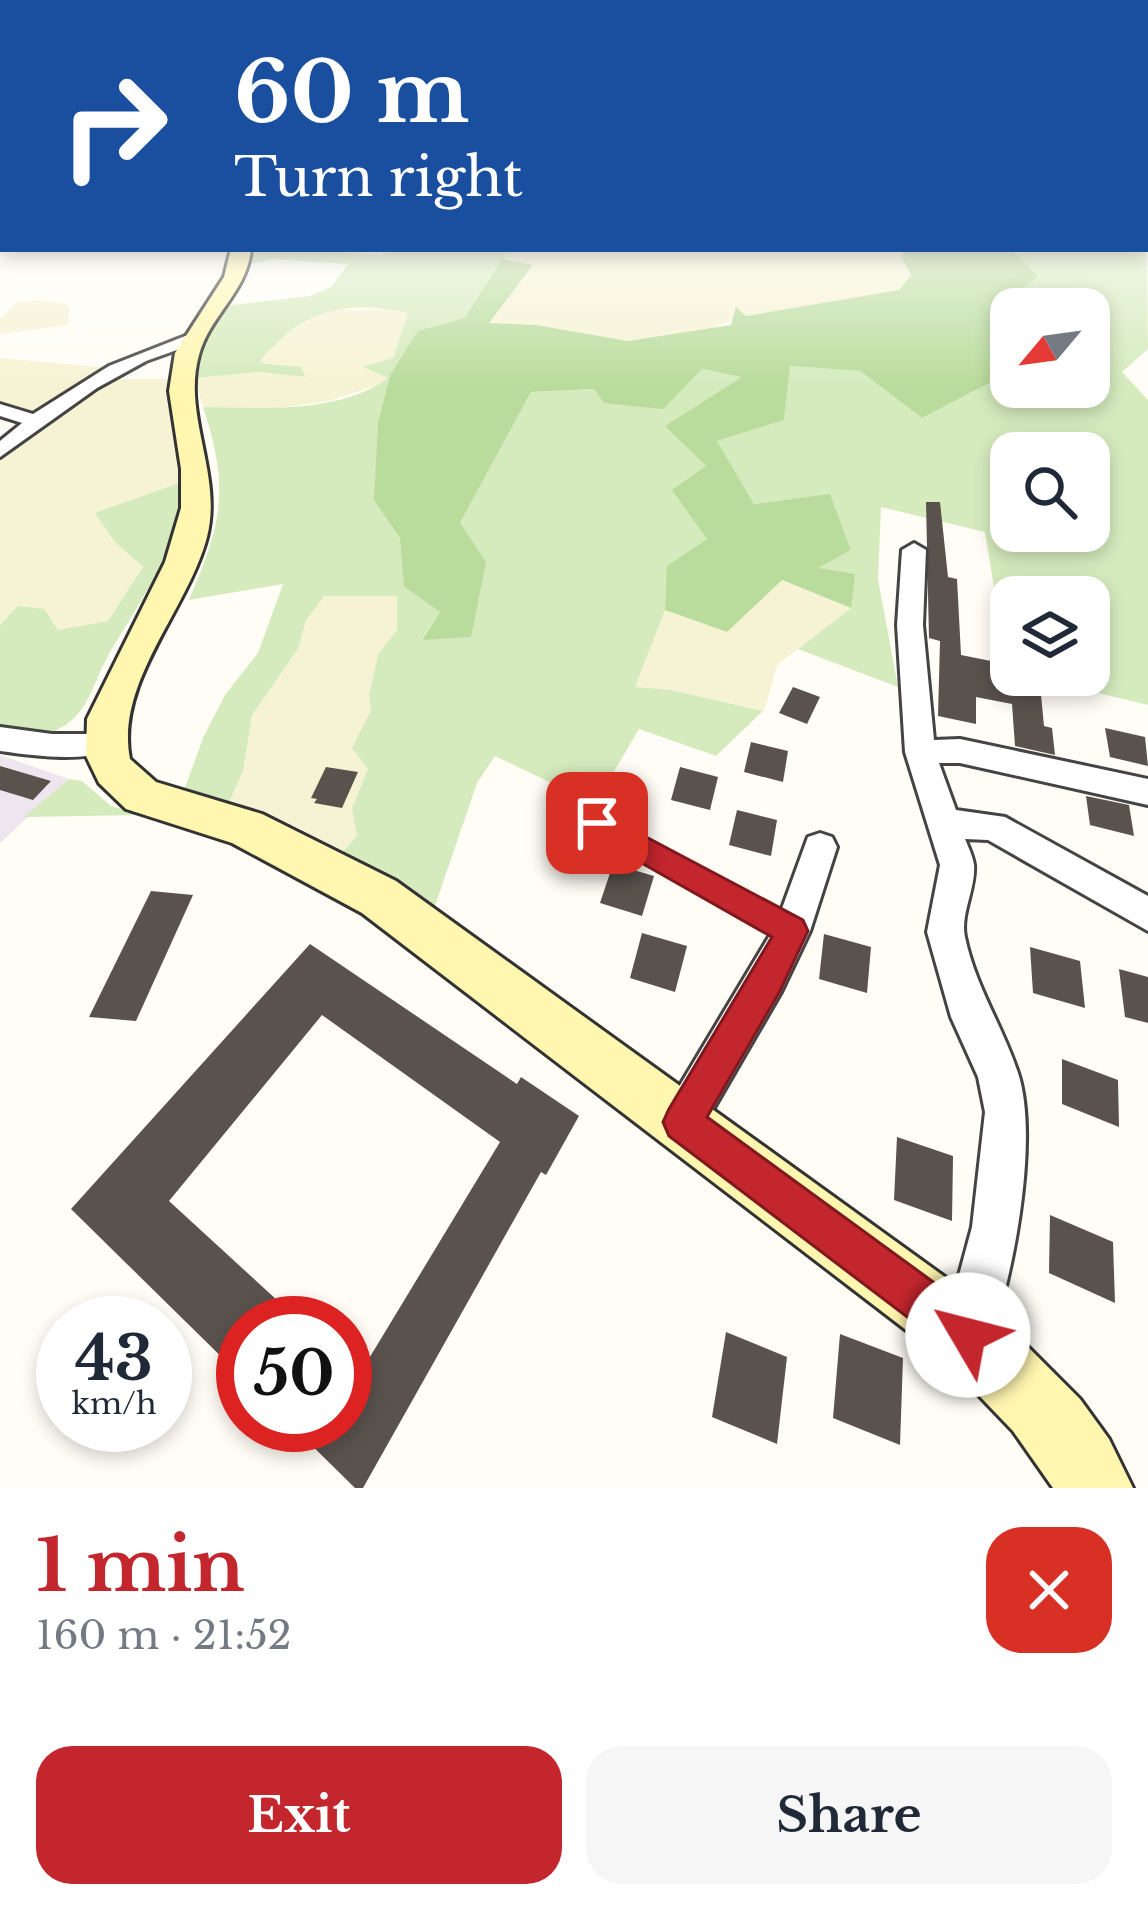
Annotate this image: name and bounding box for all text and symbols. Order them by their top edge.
text: 60 m [234,41,469,145]
icon: right [36,48,192,204]
text: Turn right [234,144,523,211]
north arrow [990,288,1110,408]
map controls [990,288,1110,696]
button: search [990,432,1110,552]
button: layers [990,576,1110,696]
pin [546,772,648,874]
icon: arrive [564,790,630,856]
position arrow [905,1272,1031,1398]
speed limit sign: 50 [216,1296,372,1452]
text: 43 [75,1322,153,1396]
text: km/h [71,1385,157,1422]
text: 1 min [36,1521,245,1610]
button: close [986,1527,1112,1653]
text: 160 m · 21:52 [36,1611,292,1660]
button: Exit [36,1746,562,1884]
button: Share [586,1746,1112,1884]

